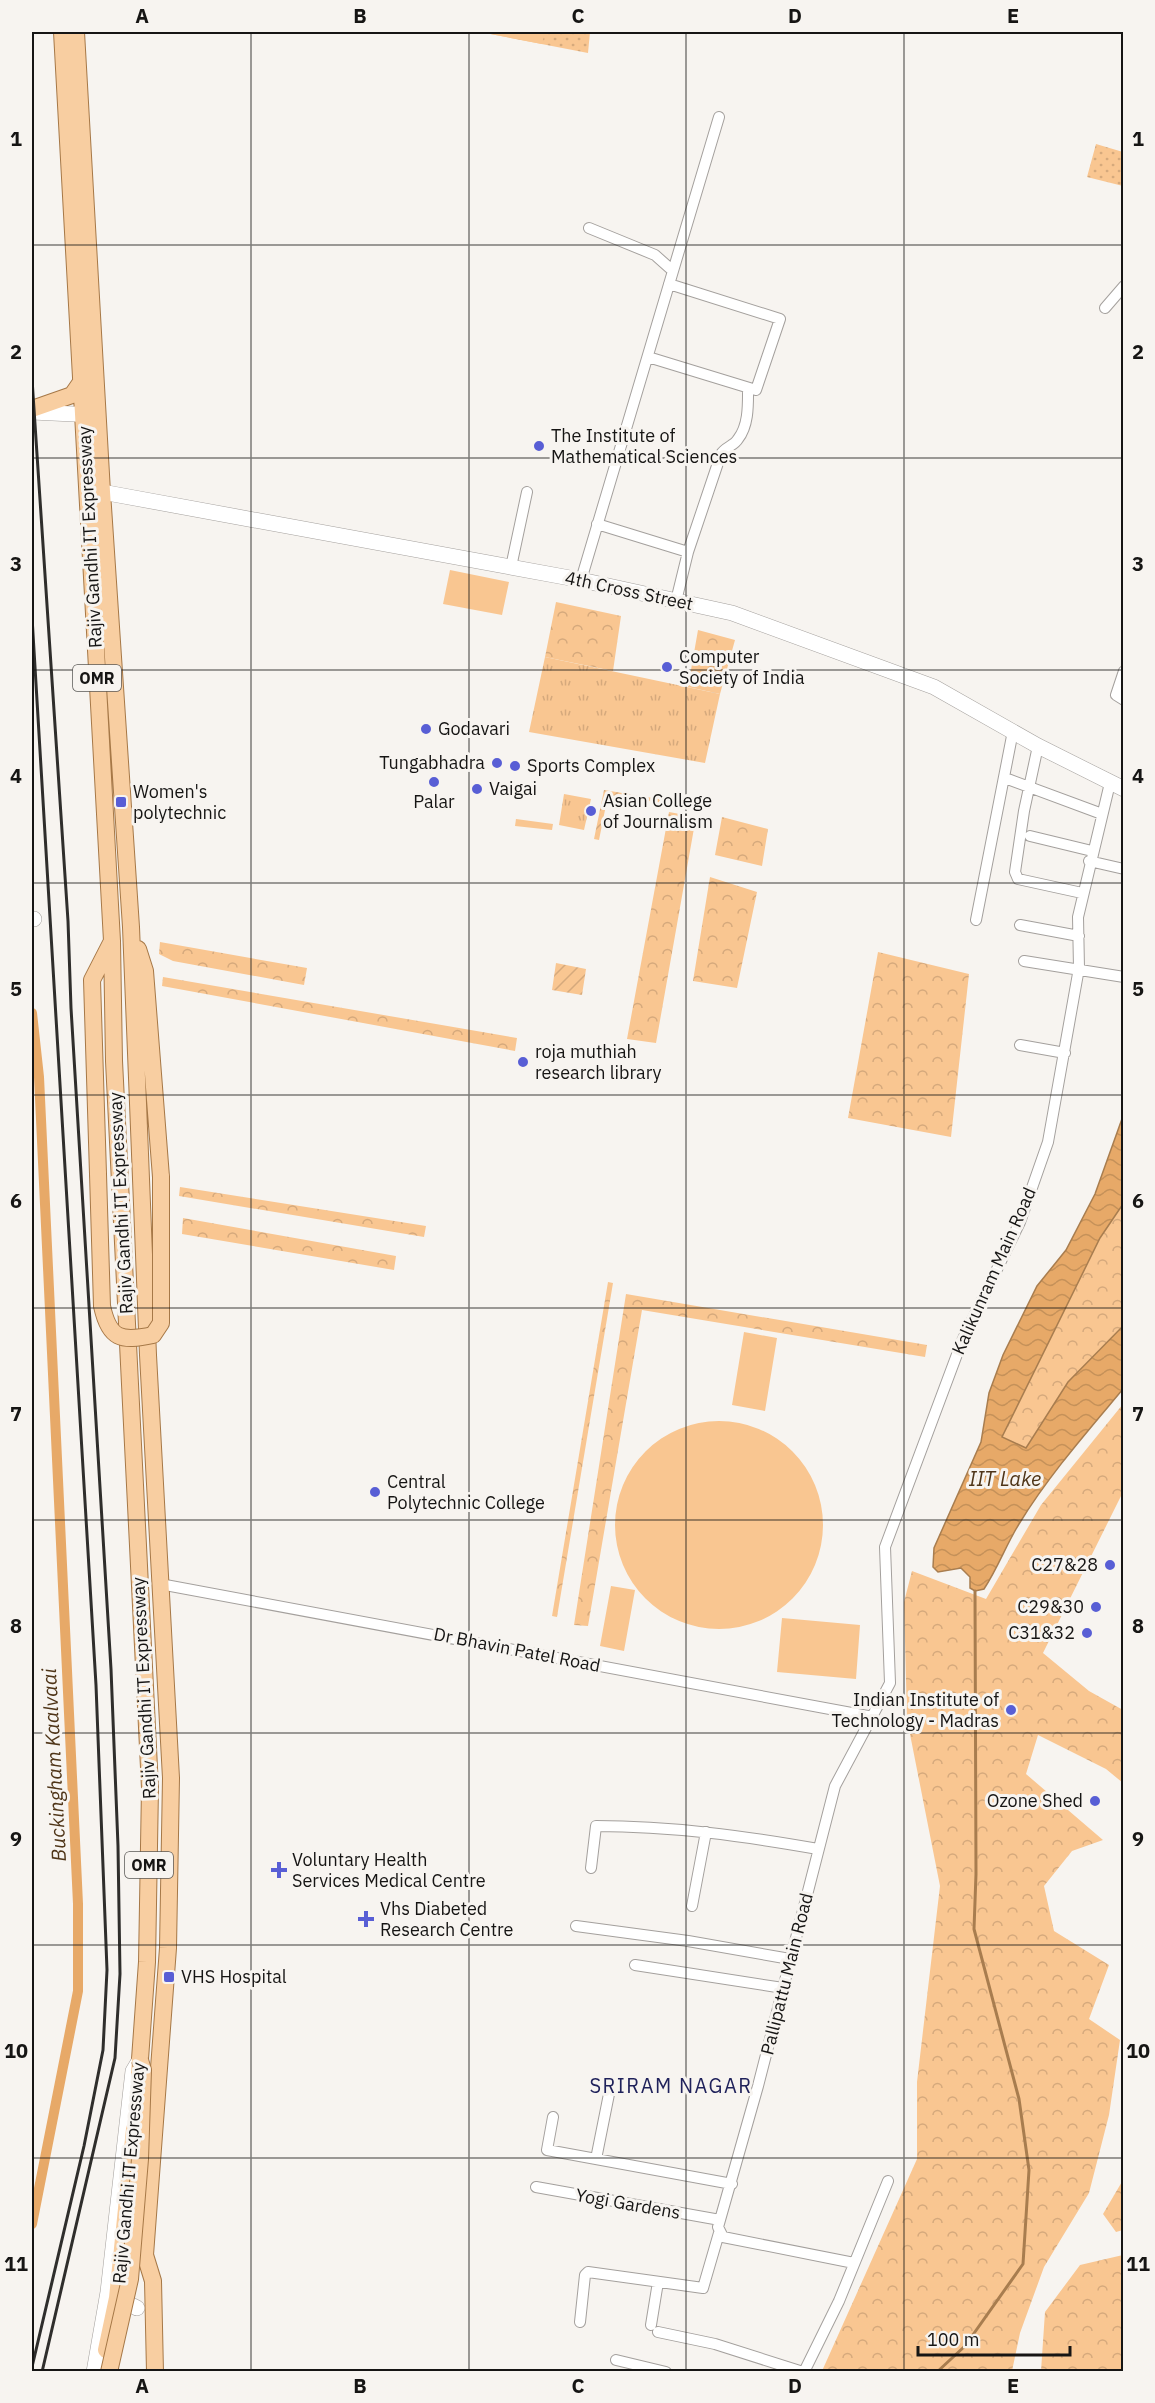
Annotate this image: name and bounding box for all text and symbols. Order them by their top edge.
text: A [135,2,149,29]
text: B [353,2,367,29]
text: C [571,2,585,29]
text: D [788,2,802,29]
text: E [1007,2,1019,29]
text: 1 [10,125,22,152]
text: 1 [1132,125,1144,152]
text: 2 [10,338,22,365]
text: 2 [1132,338,1144,365]
place label: The Institute of Mathematical Sciences [551,424,737,468]
street label: Rajiv Gandhi IT Expressway [72,425,107,649]
marker: The Institute of Mathematical Sciences [532,439,546,453]
text: 3 [10,550,22,577]
text: 3 [1132,550,1144,577]
street label: 4th Cross Street [563,566,695,615]
place label: Computer Society of India [679,645,805,689]
marker: Computer Society of India [660,660,674,674]
road number: OMR [73,665,121,691]
place label: Godavari [438,717,510,740]
marker: Godavari [419,722,433,736]
place label: Tungabhadra [379,751,485,774]
place label: Sports Complex [527,754,655,777]
marker: Tungabhadra [490,756,504,770]
marker: Sports Complex [508,759,522,773]
text: 4 [10,762,22,789]
text: 4 [1132,762,1144,789]
marker: Palar [427,775,441,789]
place label: Vaigai [489,777,537,800]
place label: Women's polytechnic [133,780,226,824]
marker: Vaigai [470,782,484,796]
place label: Asian College of Journalism [603,789,713,833]
place label: Palar [413,790,455,813]
marker: Women's polytechnic [114,795,128,809]
marker: Asian College of Journalism [584,804,598,818]
text: 5 [10,975,22,1002]
text: 5 [1132,975,1144,1002]
place label: roja muthiah research library [535,1040,661,1084]
marker: roja muthiah research library [516,1055,530,1069]
street label: Rajiv Gandhi IT Expressway [103,1091,138,1315]
street label: Kalikunram Main Road [946,1184,1041,1358]
text: 6 [10,1187,22,1214]
text: 6 [1132,1187,1144,1214]
text: 7 [10,1400,22,1427]
text: 7 [1132,1400,1144,1427]
water label: IIT Lake [969,1465,1041,1492]
place label: Central Polytechnic College [387,1470,545,1514]
marker: Central Polytechnic College [368,1485,382,1499]
place label: C27&28 [1031,1553,1098,1576]
marker: C27&28 [1103,1558,1117,1572]
street label: Rajiv Gandhi IT Expressway [126,1576,161,1800]
place label: C29&30 [1017,1595,1084,1618]
marker: C29&30 [1089,1600,1103,1614]
text: 8 [10,1612,22,1639]
text: 8 [1132,1612,1144,1639]
place label: C31&32 [1008,1621,1075,1644]
street label: Dr Bhavin Patel Road [432,1622,602,1677]
marker: C31&32 [1080,1626,1094,1640]
water label: Buckingham Kaalvaai [35,1667,72,1862]
place label: Indian Institute of Technology - Madras [832,1688,999,1732]
marker: Indian Institute of Technology - Madras [1004,1703,1018,1717]
place label: Ozone Shed [987,1789,1083,1812]
marker: Ozone Shed [1088,1794,1102,1808]
text: 9 [10,1825,22,1852]
text: 9 [1132,1825,1144,1852]
place label: Voluntary Health Services Medical Centre [292,1848,486,1892]
road number: OMR [125,1852,173,1878]
marker: Voluntary Health Services Medical Centre [270,1861,288,1879]
street label: Pallipattu Main Road [755,1891,818,2057]
place label: Vhs Diabeted Research Centre [380,1897,514,1941]
marker: Vhs Diabeted Research Centre [357,1910,375,1928]
place label: VHS Hospital [181,1965,287,1988]
marker: VHS Hospital [162,1970,176,1984]
text: 10 [4,2037,28,2064]
text: 10 [1126,2037,1150,2064]
street label: Rajiv Gandhi IT Expressway [107,2061,150,2285]
district label: SRIRAM NAGAR [589,2072,753,2099]
street label: Yogi Gardens [574,2183,682,2224]
text: 11 [4,2250,28,2277]
text: 11 [1126,2250,1150,2277]
scale bar [918,2319,1070,2357]
text: 100 m [927,2328,979,2351]
text: A [135,2372,149,2399]
text: B [353,2372,367,2399]
text: C [571,2372,585,2399]
text: D [788,2372,802,2399]
text: E [1007,2372,1019,2399]

